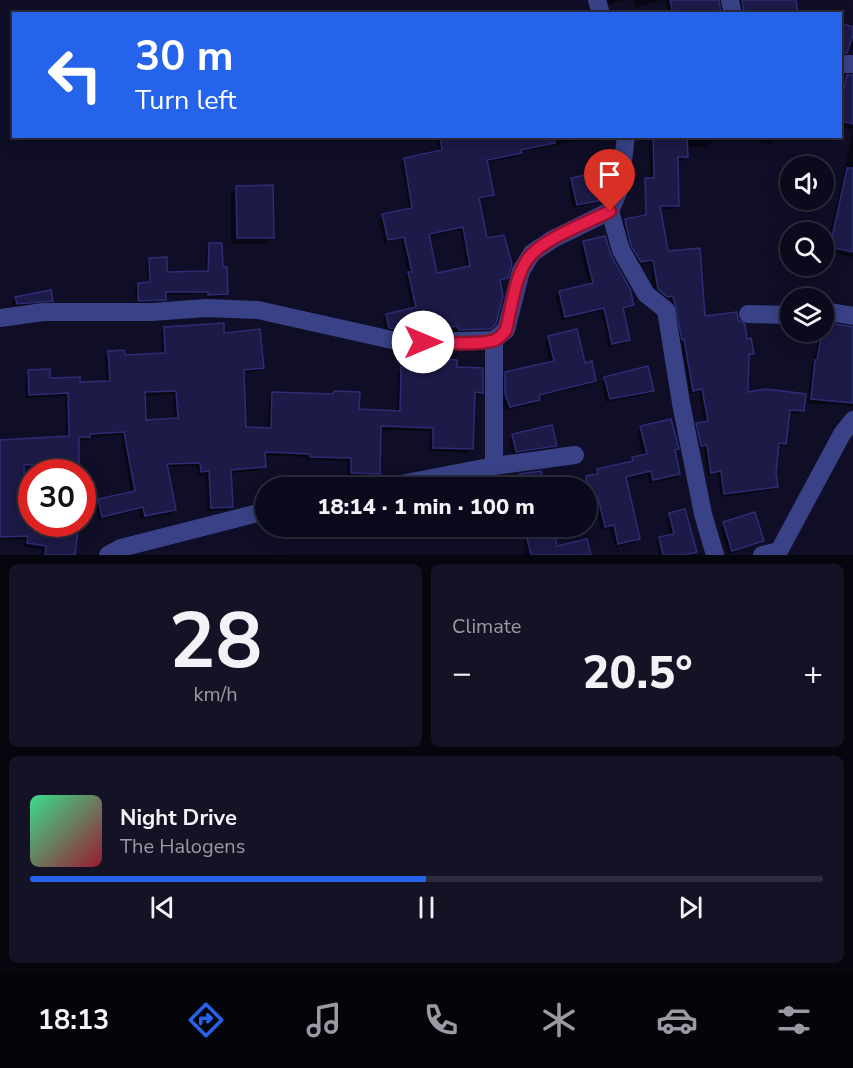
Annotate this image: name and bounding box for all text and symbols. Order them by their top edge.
text: 30 m [135,28,234,85]
icon: left [36,36,114,114]
text: Turn left [135,82,236,119]
pin [584,149,635,211]
map controls [780,156,834,342]
button: sound [780,156,834,210]
icon: arrive [593,158,626,191]
button: search [780,222,834,276]
button: layers [780,288,834,342]
position arrow [391,310,455,374]
speed limit sign: 30 [18,459,96,537]
text: 18:14 · 1 min · 100 m [317,492,535,522]
text: 28 [169,588,262,695]
text: Climate [452,613,521,640]
text: 20.5° [583,643,692,704]
text: − [452,651,472,696]
text: + [803,651,823,696]
text: km/h [193,681,238,708]
text: Night Drive [120,803,237,833]
text: The Halogens [120,833,245,860]
icon: previous [146,891,179,924]
icon: pause [410,891,443,924]
icon: next [674,891,707,924]
icon: directions [185,999,227,1041]
icon: music [303,999,345,1041]
icon: phone [420,999,462,1041]
icon: climate [538,999,580,1041]
icon: car [656,999,698,1041]
icon: filters [773,999,815,1041]
text: 18:13 [38,1002,109,1039]

